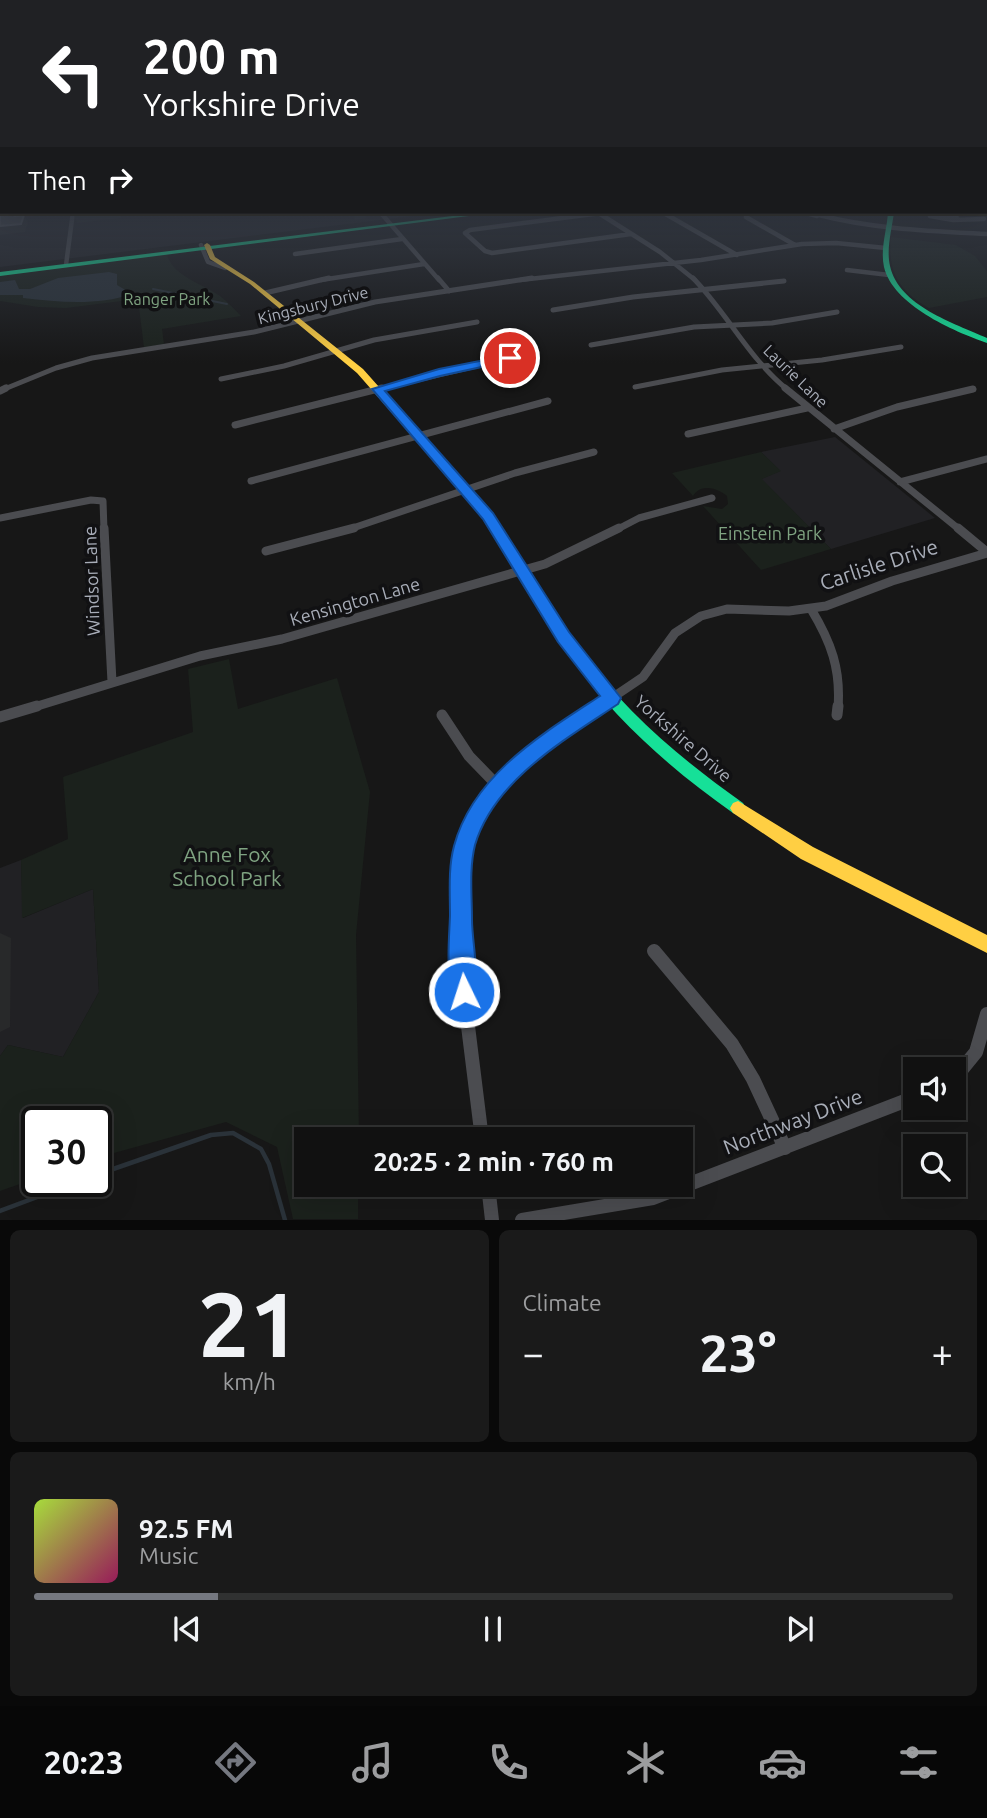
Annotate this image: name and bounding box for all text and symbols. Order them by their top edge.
icon: left [28,28,119,119]
text: 200 m [143,28,280,83]
text: Yorkshire Drive [143,86,360,122]
icon: right [101,161,139,199]
text: Then [28,166,87,195]
street label: Kingsbury Drive [256,283,370,327]
park label: Ranger Park [124,290,210,308]
pin [480,328,540,388]
icon: arrive [491,339,529,377]
street label: Laurie Lane [760,341,832,411]
park label: Einstein Park [718,523,822,543]
street label: Windsor Lane [79,526,103,636]
street label: Carlisle Drive [817,534,941,594]
street label: Kensington Lane [287,573,422,629]
street label: Yorkshire Drive [631,691,736,786]
park label: Anne Fox School Park [172,842,282,890]
position arrow [427,955,501,1029]
map controls [903,1057,966,1197]
button: sound [903,1057,966,1120]
street label: Northway Drive [720,1084,866,1159]
speed limit sign: 30 [21,1106,112,1197]
button: search [903,1134,966,1197]
text: 20:25 · 2 min · 760 m [373,1147,614,1176]
text: 21 [198,1272,301,1374]
text: Climate [523,1290,602,1315]
text: 23° [699,1324,776,1382]
text: − [523,1332,544,1374]
text: + [932,1332,953,1374]
text: km/h [223,1369,276,1394]
text: 92.5 FM [139,1514,233,1543]
text: Music [139,1543,198,1568]
icon: previous [168,1610,206,1648]
icon: pause [474,1610,512,1648]
icon: next [781,1610,819,1648]
icon: directions [211,1738,260,1787]
icon: music [348,1738,397,1787]
icon: phone [484,1738,533,1787]
icon: climate [621,1738,670,1787]
icon: car [758,1738,807,1787]
icon: filters [894,1738,943,1787]
text: 20:23 [44,1744,124,1780]

